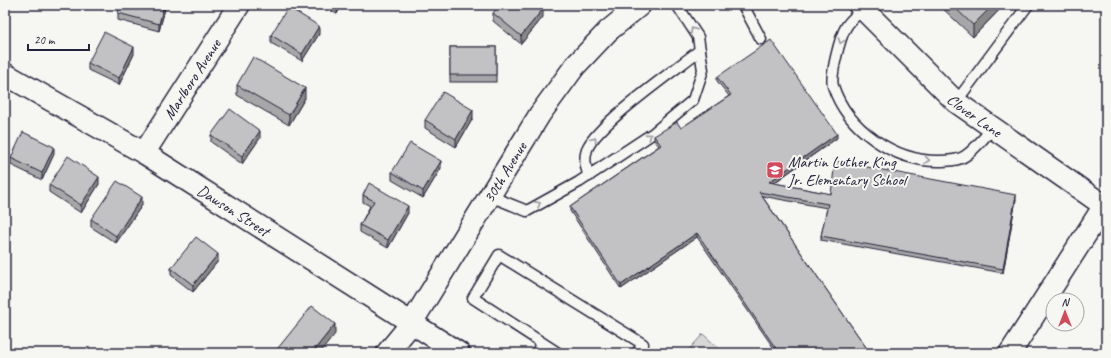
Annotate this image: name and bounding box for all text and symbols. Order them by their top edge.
scale bar [28,26,89,52]
one-way arrow [691,28,698,35]
text: 20 m [34,32,56,48]
street label: Marlboro Avenue [159,34,227,124]
one-way arrow [837,37,846,44]
street label: Clover Lane [942,90,1007,143]
one-way arrow [645,133,652,141]
street label: 30th Avenue [479,137,532,207]
one-way arrow [589,137,597,144]
place label: Martin Luther King Jr. Elementary School [787,152,909,190]
one-way arrow [924,155,930,164]
school or university icon: Martin Luther King Jr. Elementary School [765,160,785,180]
street label: Dawson Street [193,180,275,242]
one-way arrow [534,202,541,209]
north arrow [1045,292,1085,332]
text: N [1062,295,1071,309]

